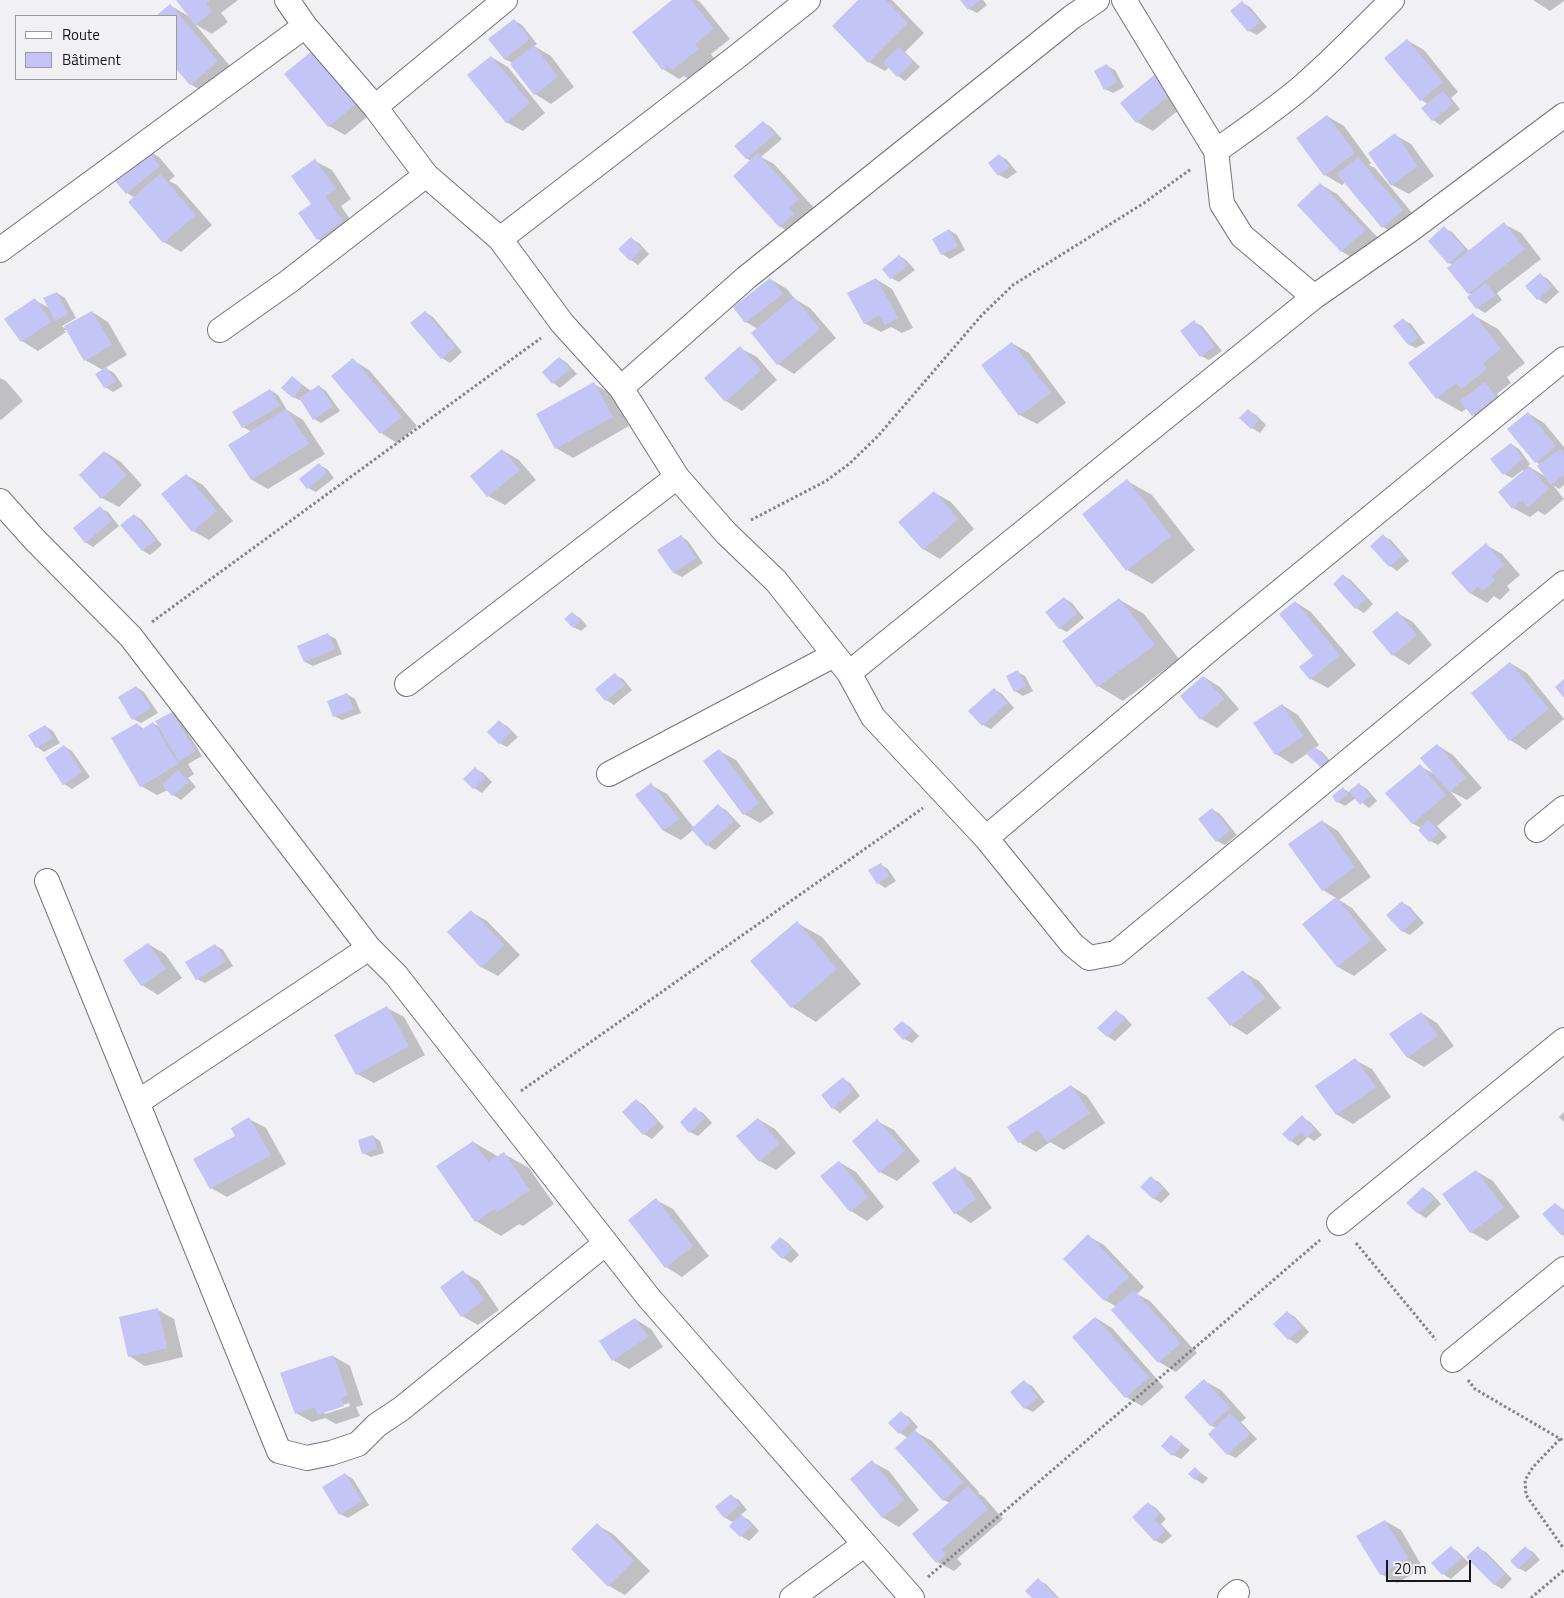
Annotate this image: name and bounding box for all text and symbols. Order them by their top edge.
legend [15,15,178,80]
text: Route [62,23,100,46]
text: Bâtiment [62,48,121,71]
scale bar [1389,1550,1474,1582]
text: 20 m [1394,1557,1427,1580]

